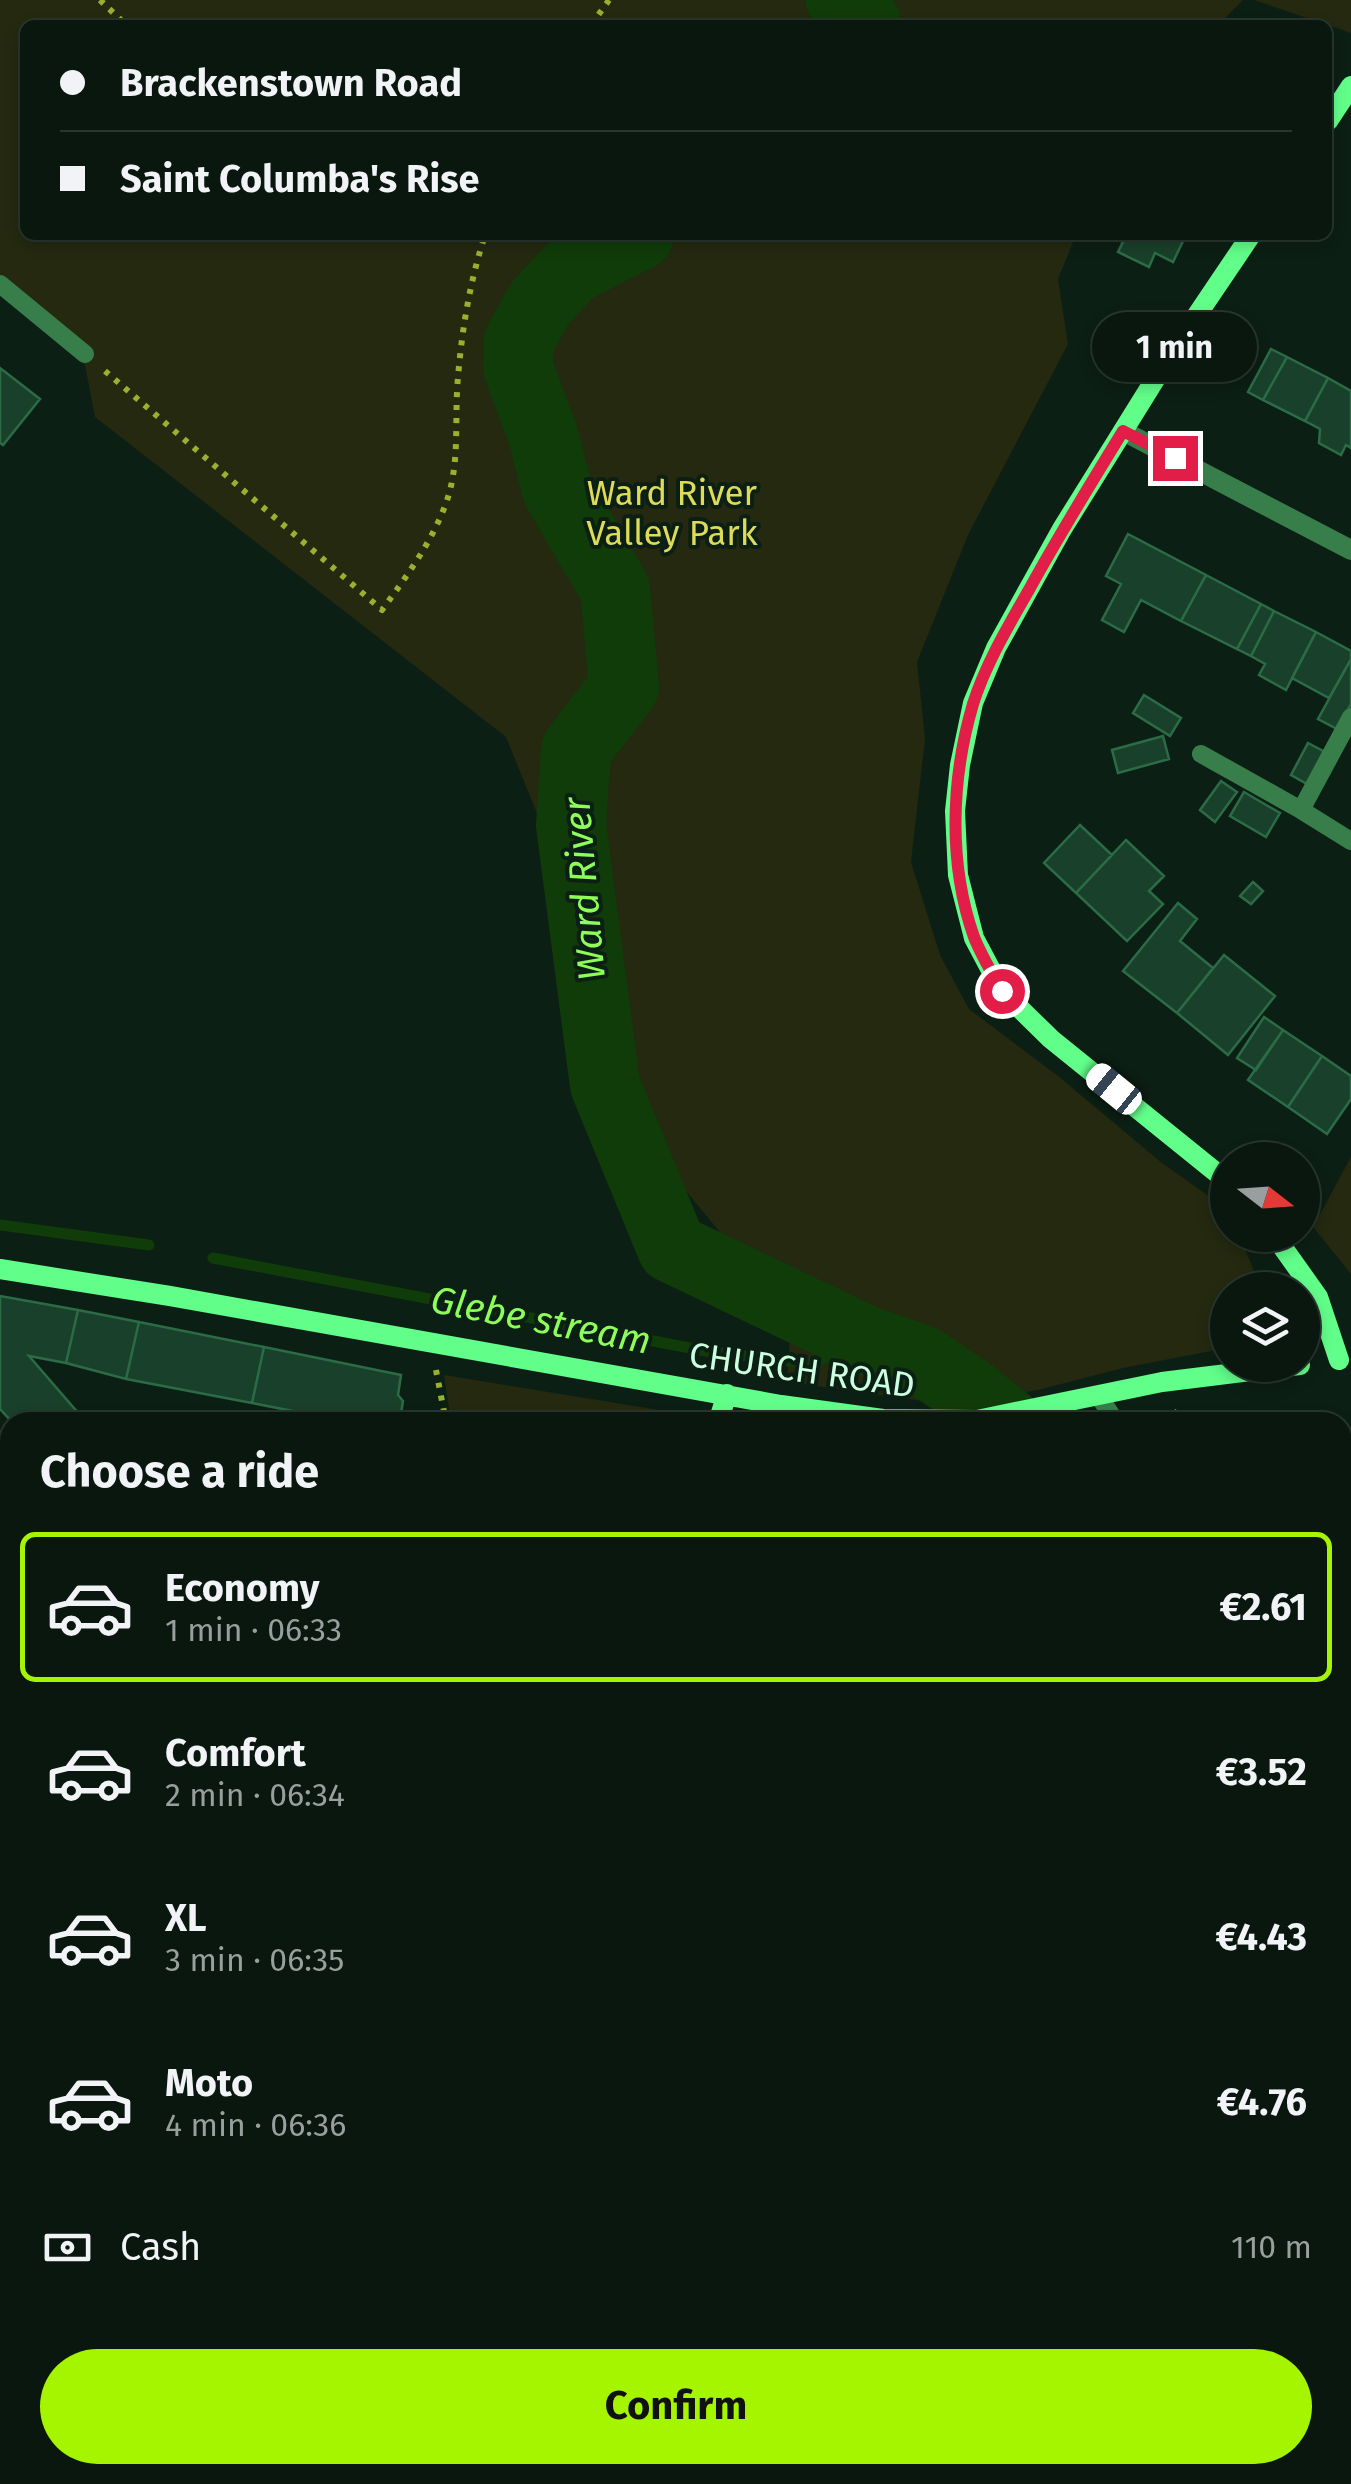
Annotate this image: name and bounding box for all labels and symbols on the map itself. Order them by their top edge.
callout: 1 min [1092,313,1258,383]
route end [1153,436,1198,481]
park label: Ward River Valley Park [586,472,758,554]
water label: Ward River [553,794,615,983]
route start [980,969,1025,1014]
car [1081,1058,1147,1120]
north arrow [1210,1142,1320,1252]
water label: Glebe stream [427,1276,655,1364]
street label: CHURCH ROAD [686,1333,918,1407]

